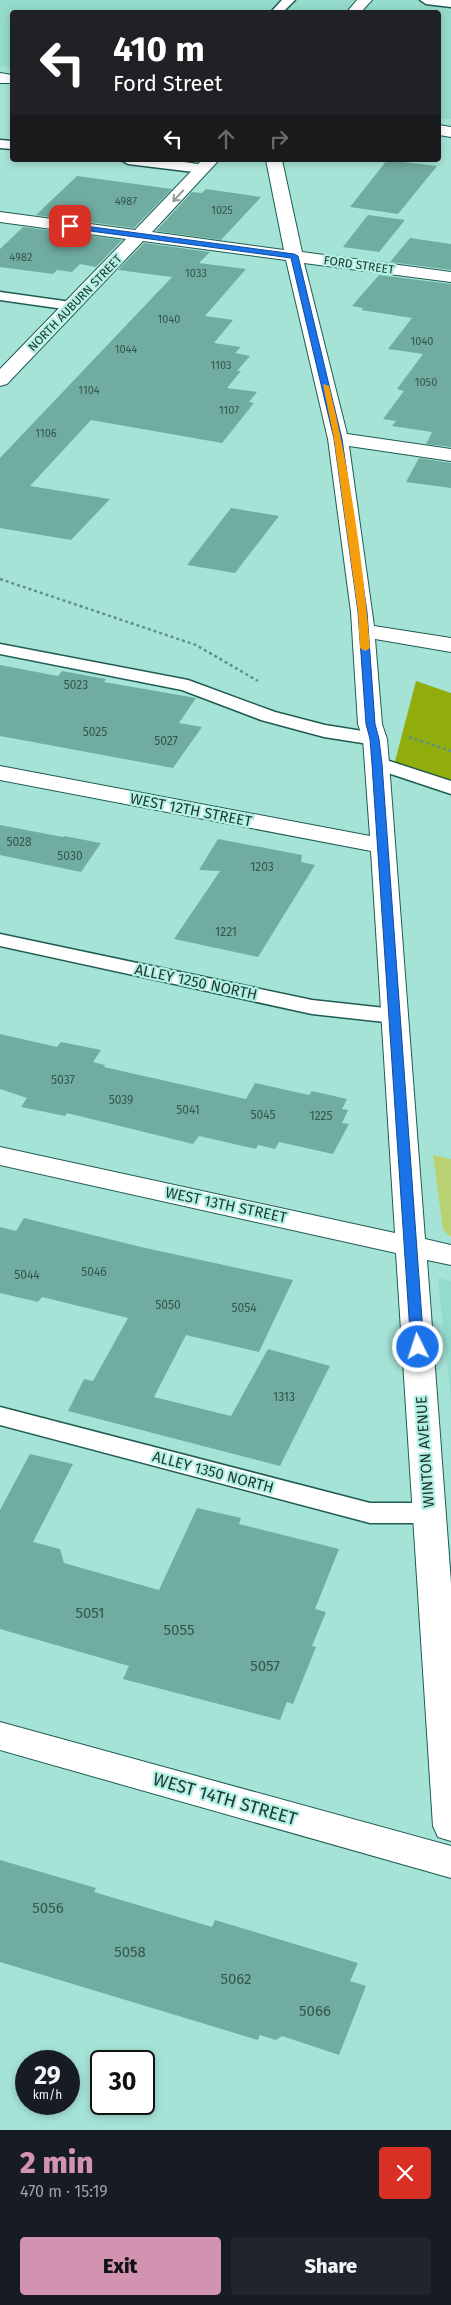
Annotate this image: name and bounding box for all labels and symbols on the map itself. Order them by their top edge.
one-way arrow [172,190,184,202]
house number: 4987 [115,195,137,208]
house number: 1025 [211,204,233,217]
pin [49,205,91,247]
house number: 4982 [10,251,32,264]
street label: NORTH AUBURN STREET [25,251,125,354]
street label: FORD STREET [323,253,396,277]
house number: 1033 [185,267,207,280]
house number: 1040 [158,313,180,326]
house number: 1040 [411,335,433,348]
house number: 1044 [115,343,137,356]
house number: 1103 [211,359,231,372]
house number: 1050 [415,376,437,389]
house number: 1104 [78,384,100,397]
house number: 1107 [219,404,239,417]
house number: 1106 [35,427,57,440]
house number: 5023 [64,678,88,692]
house number: 5025 [83,725,107,739]
house number: 5027 [154,734,178,748]
street label: WEST 12TH STREET [128,789,254,831]
house number: 5028 [6,835,32,849]
house number: 5030 [57,849,83,863]
house number: 1203 [250,860,274,874]
house number: 1221 [215,925,237,939]
street label: ALLEY 1250 NORTH [133,960,259,1004]
house number: 5037 [51,1073,75,1087]
house number: 5039 [109,1093,133,1107]
house number: 5041 [176,1103,200,1117]
house number: 5045 [251,1108,275,1122]
house number: 1225 [309,1109,333,1123]
street label: WEST 13TH STREET [164,1183,289,1227]
house number: 5046 [81,1265,107,1279]
house number: 5044 [14,1268,40,1282]
house number: 5050 [155,1298,181,1312]
house number: 5054 [231,1301,257,1315]
position arrow [391,1320,443,1372]
house number: 1313 [273,1390,295,1404]
street label: WINTON AVENUE [412,1396,438,1508]
street label: ALLEY 1350 NORTH [150,1447,276,1497]
house number: 5051 [75,1604,105,1622]
house number: 5055 [164,1621,194,1639]
house number: 5057 [250,1657,280,1675]
street label: WEST 14TH STREET [150,1768,300,1830]
house number: 5056 [32,1899,64,1917]
house number: 5058 [114,1943,146,1961]
house number: 5062 [220,1970,252,1988]
house number: 5066 [299,2002,331,2020]
speed limit sign: 30 [90,2050,155,2115]

